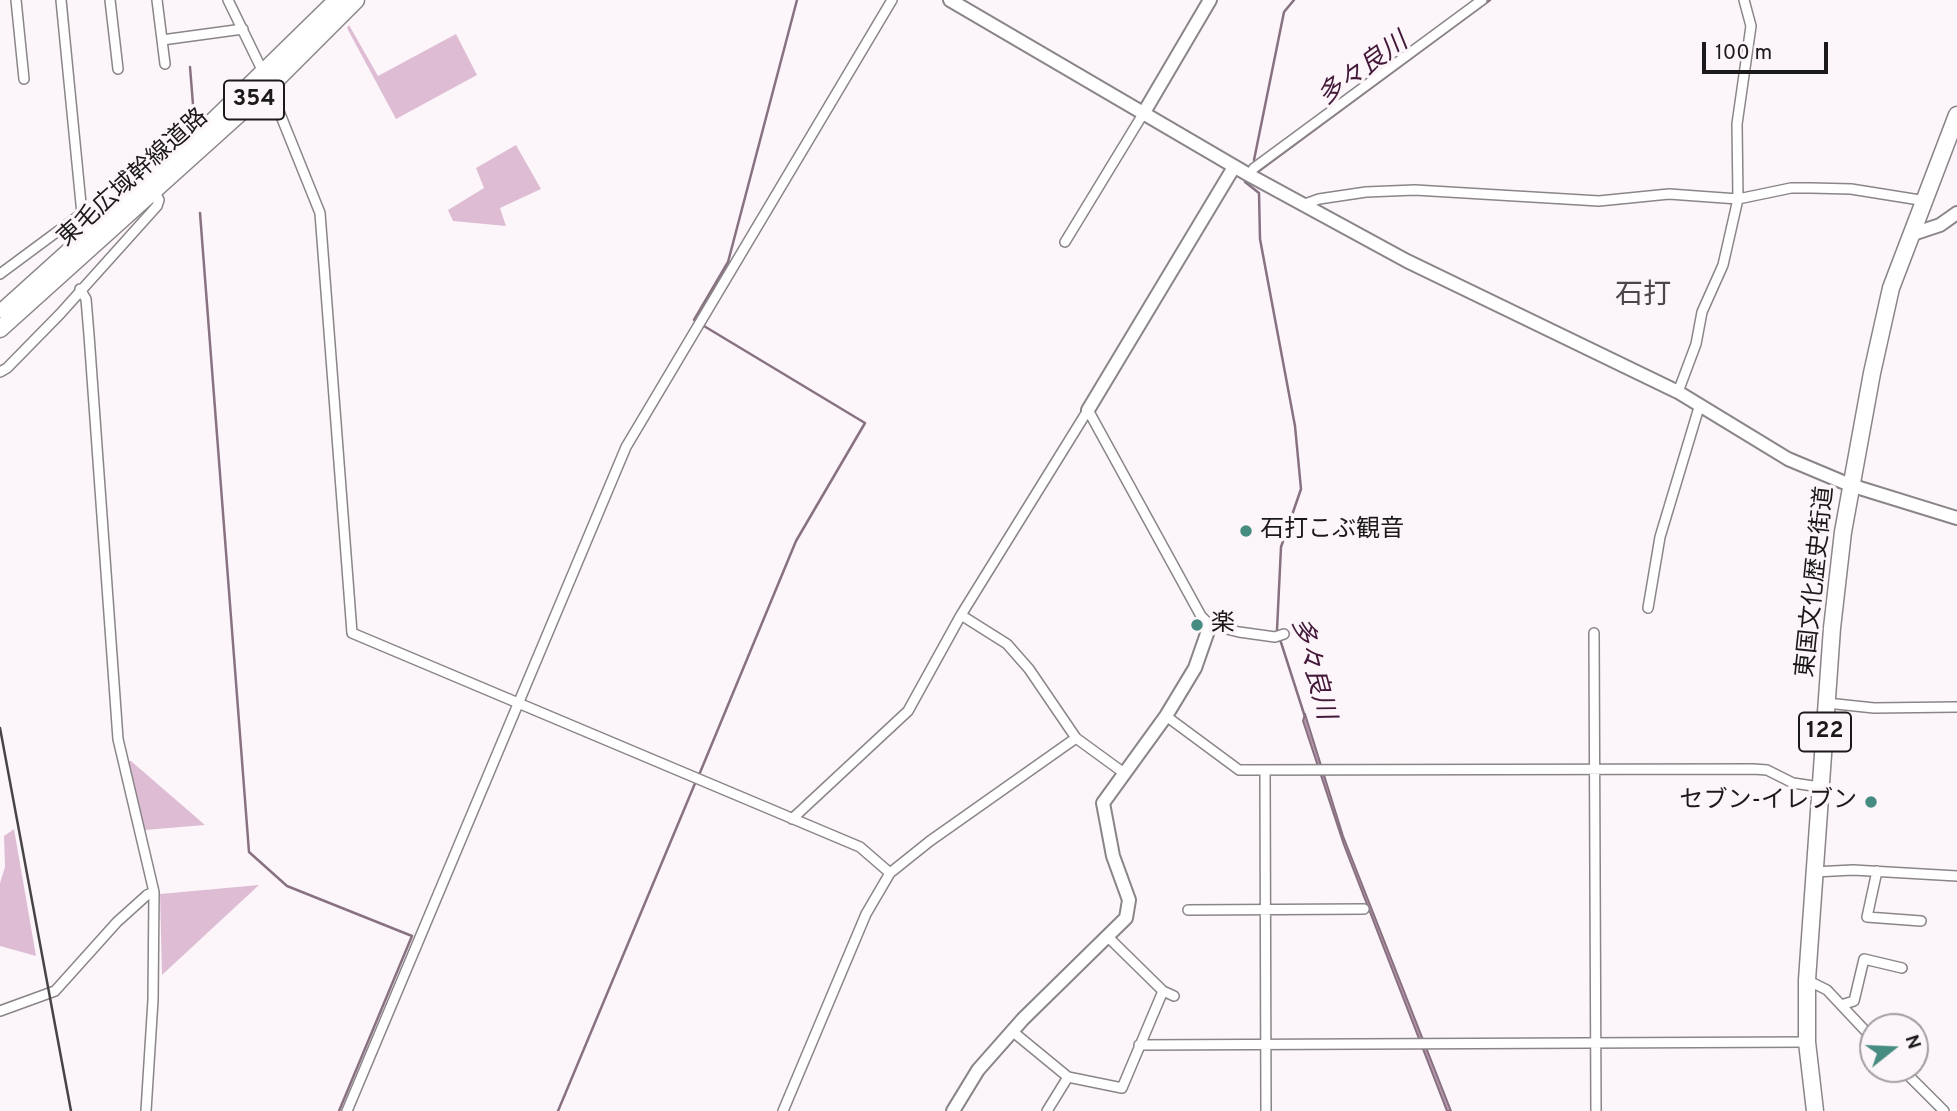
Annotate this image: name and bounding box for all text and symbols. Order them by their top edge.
water label: 多々良川 [1313,28,1415,114]
scale bar [1705,28,1831,72]
text: 100 m [1715,40,1772,67]
road number: 354 [224,80,284,120]
street label: 東毛広域幹線道路 [53,104,215,254]
district label: 石打 [1615,280,1671,314]
street label: 東国文化歴史街道 [1793,485,1841,679]
place label: 石打こぶ観音 [1260,517,1404,545]
marker: 石打こぶ観音 [1238,523,1254,539]
place label: 楽 [1211,611,1235,639]
water label: 多々良川 [1282,615,1340,723]
marker: 楽 [1189,617,1205,633]
road number: 122 [1799,712,1851,752]
place label: セブン-イレブン [1679,788,1857,816]
marker: セブン-イレブン [1863,794,1879,810]
north arrow [1859,1013,1929,1083]
text: N [1899,1032,1926,1052]

